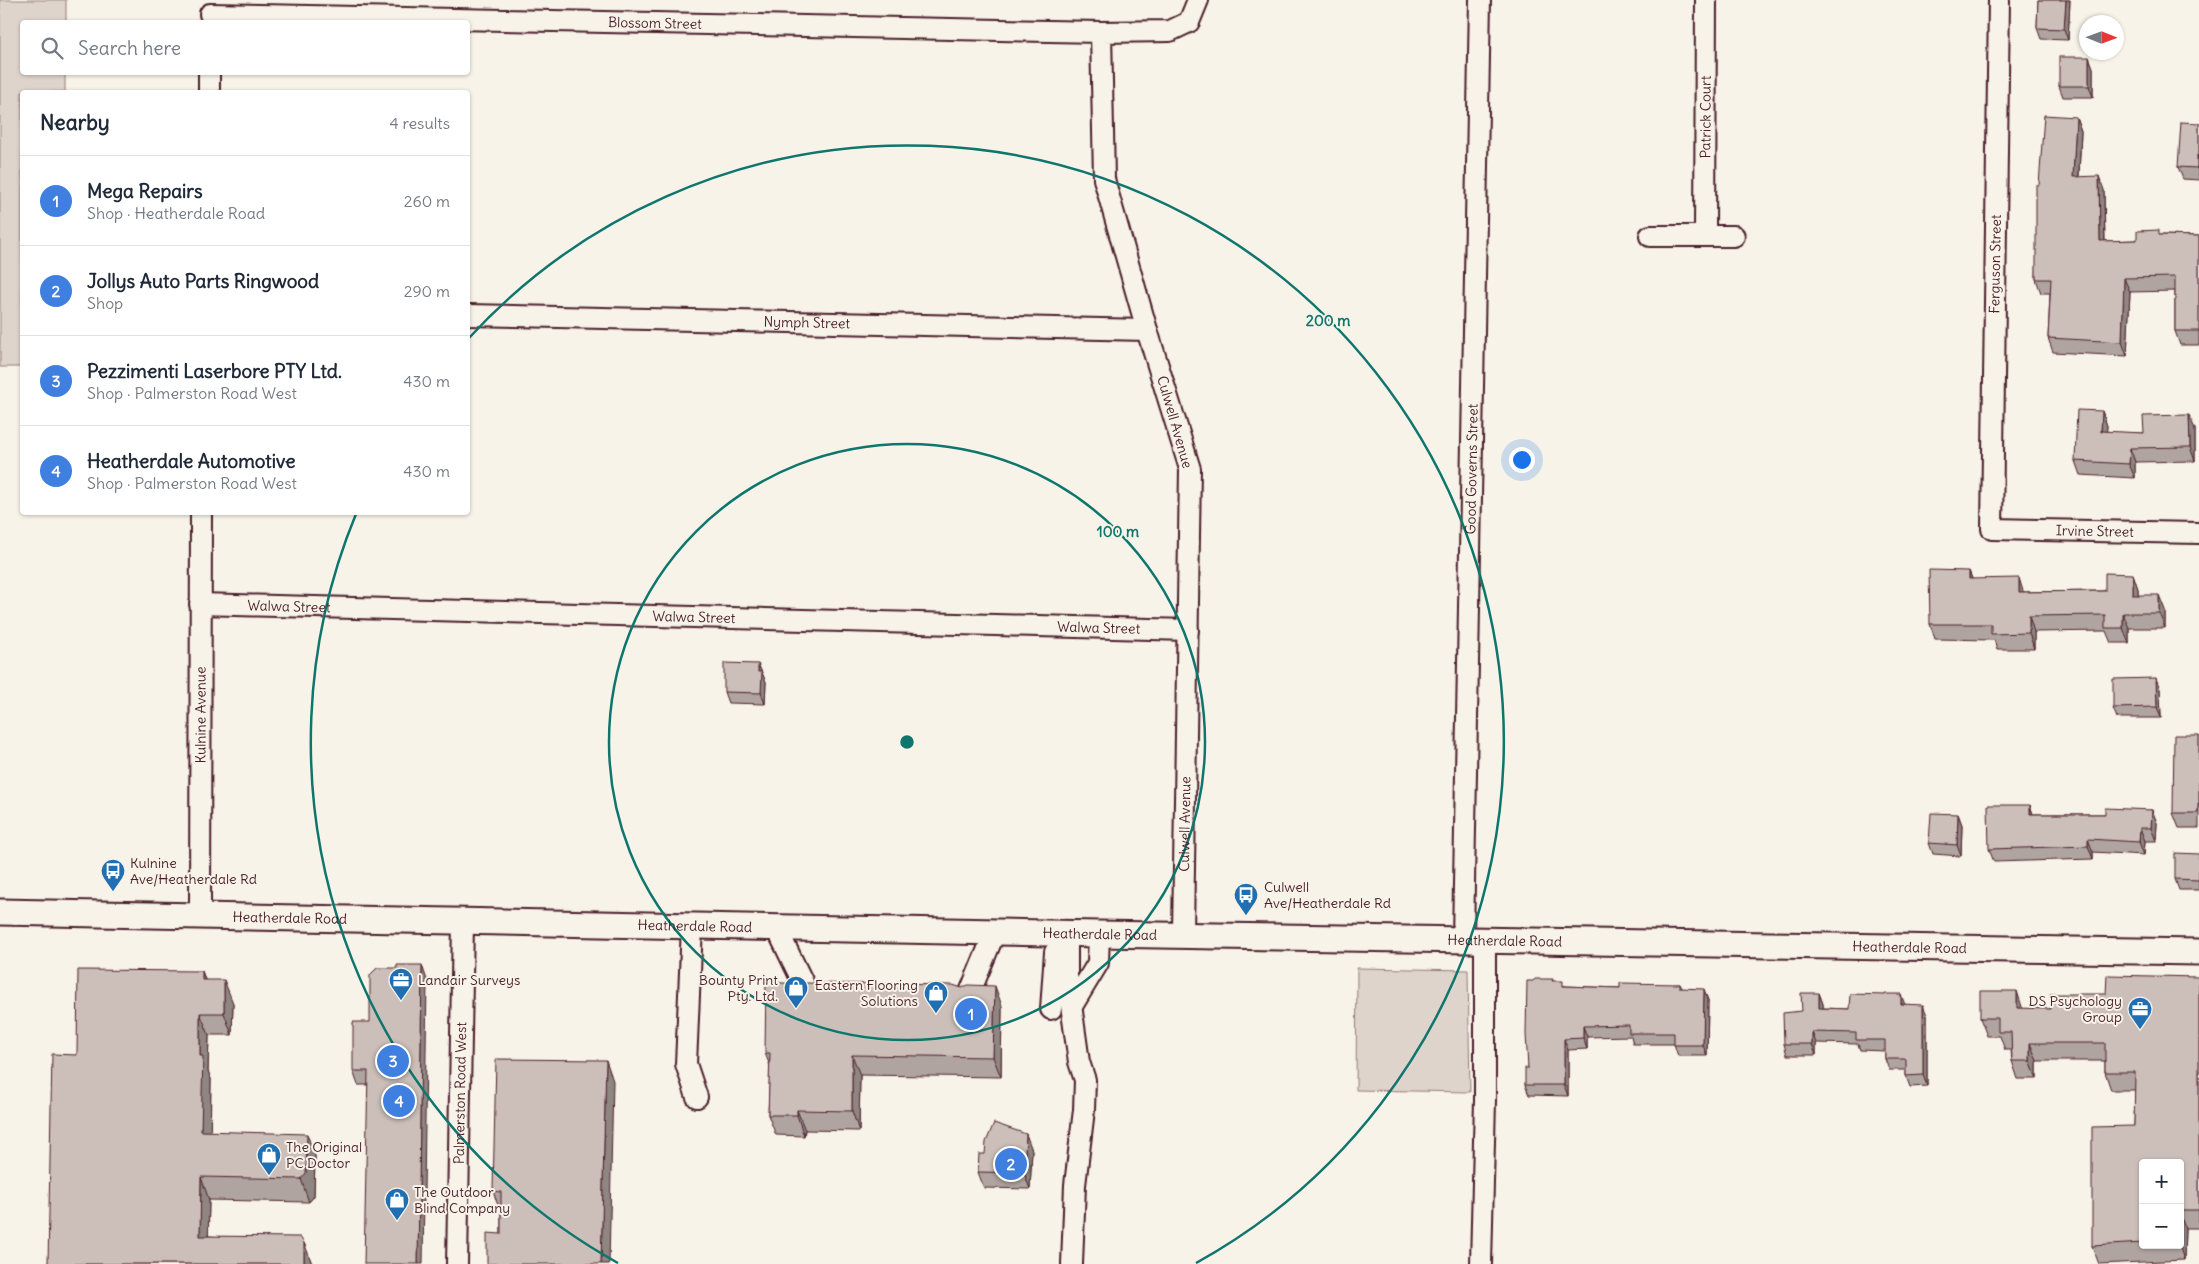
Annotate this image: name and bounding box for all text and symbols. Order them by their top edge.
street label: Blossom Street [608,13,702,33]
north arrow [2079,15,2124,60]
search box [20,20,470,75]
icon: search [38,34,66,62]
text: Search here [78,36,181,60]
street label: Patrick Court [1696,75,1715,158]
text: Nearby [40,109,110,136]
text: 4 results [389,113,450,133]
text: Mega Repairs [87,179,203,203]
text: 1 [53,191,59,211]
text: 260 m [404,191,450,211]
text: Shop · Heatherdale Road [87,203,265,223]
street label: Ferguson Street [1985,214,2005,314]
text: Jollys Auto Parts Ringwood [87,269,319,293]
text: 2 [52,281,60,301]
text: 290 m [404,281,450,301]
text: Shop [87,293,123,313]
text: 200 m [1306,311,1350,330]
street label: Nymph Street [763,313,851,332]
text: Pezzimenti Laserbore PTY Ltd. [87,359,342,383]
text: 3 [51,371,61,391]
text: 430 m [403,371,450,391]
street label: Culwell Avenue [1153,374,1197,470]
text: Shop · Palmerston Road West [87,383,297,403]
street label: Good Governs Street [1461,403,1482,535]
your location [1509,447,1535,473]
text: Heatherdale Automotive [87,449,296,473]
text: 4 [51,461,61,481]
text: 430 m [403,461,450,481]
text: Shop · Palmerston Road West [87,473,297,493]
street label: Irvine Street [2056,521,2134,541]
text: 100 m [1097,522,1139,541]
street label: Walwa Street [247,596,331,616]
street label: Walwa Street [652,607,736,627]
street label: Walwa Street [1057,618,1141,638]
street label: Kulnine Avenue [191,666,210,764]
centre of rings [898,733,916,751]
street label: Culwell Avenue [1175,776,1194,872]
place label: Kulnine Ave/Heatherdale Rd [130,854,257,888]
bus stop icon: Kulnine Ave/Heatherdale Rd [100,858,126,892]
place label: Culwell Ave/Heatherdale Rd [1264,878,1391,912]
bus stop icon: Culwell Ave/Heatherdale Rd [1233,882,1259,916]
street label: Heatherdale Road [232,908,347,928]
street label: Heatherdale Road [637,916,752,936]
street label: Heatherdale Road [1042,924,1157,944]
street label: Heatherdale Road [1447,931,1562,951]
street label: Heatherdale Road [1852,937,1967,957]
office icon: Landair Surveys [388,967,414,1001]
place label: Landair Surveys [418,971,520,989]
place label: Bounty Print Pty. Ltd. [699,971,778,1005]
shop icon: Bounty Print Pty. Ltd. [783,975,809,1009]
place label: Eastern Flooring Solutions [815,976,918,1010]
shop icon: Eastern Flooring Solutions [923,980,949,1014]
place label: DS Psychology Group [2029,992,2122,1026]
pin: 1 [955,995,987,1033]
office icon: DS Psychology Group [2127,996,2153,1030]
street label: Palmerston Road West [450,1021,470,1164]
pin: 3 [377,1042,409,1080]
pin: 4 [383,1082,415,1120]
place label: The Original PC Doctor [286,1138,362,1172]
shop icon: The Original PC Doctor [256,1142,282,1176]
pin: 2 [995,1145,1027,1183]
map controls [2139,1159,2184,1249]
button: + [2139,1159,2184,1204]
place label: The Outdoor Blind Company [414,1183,510,1217]
shop icon: The Outdoor Blind Company [384,1187,410,1221]
button: − [2139,1204,2184,1249]

